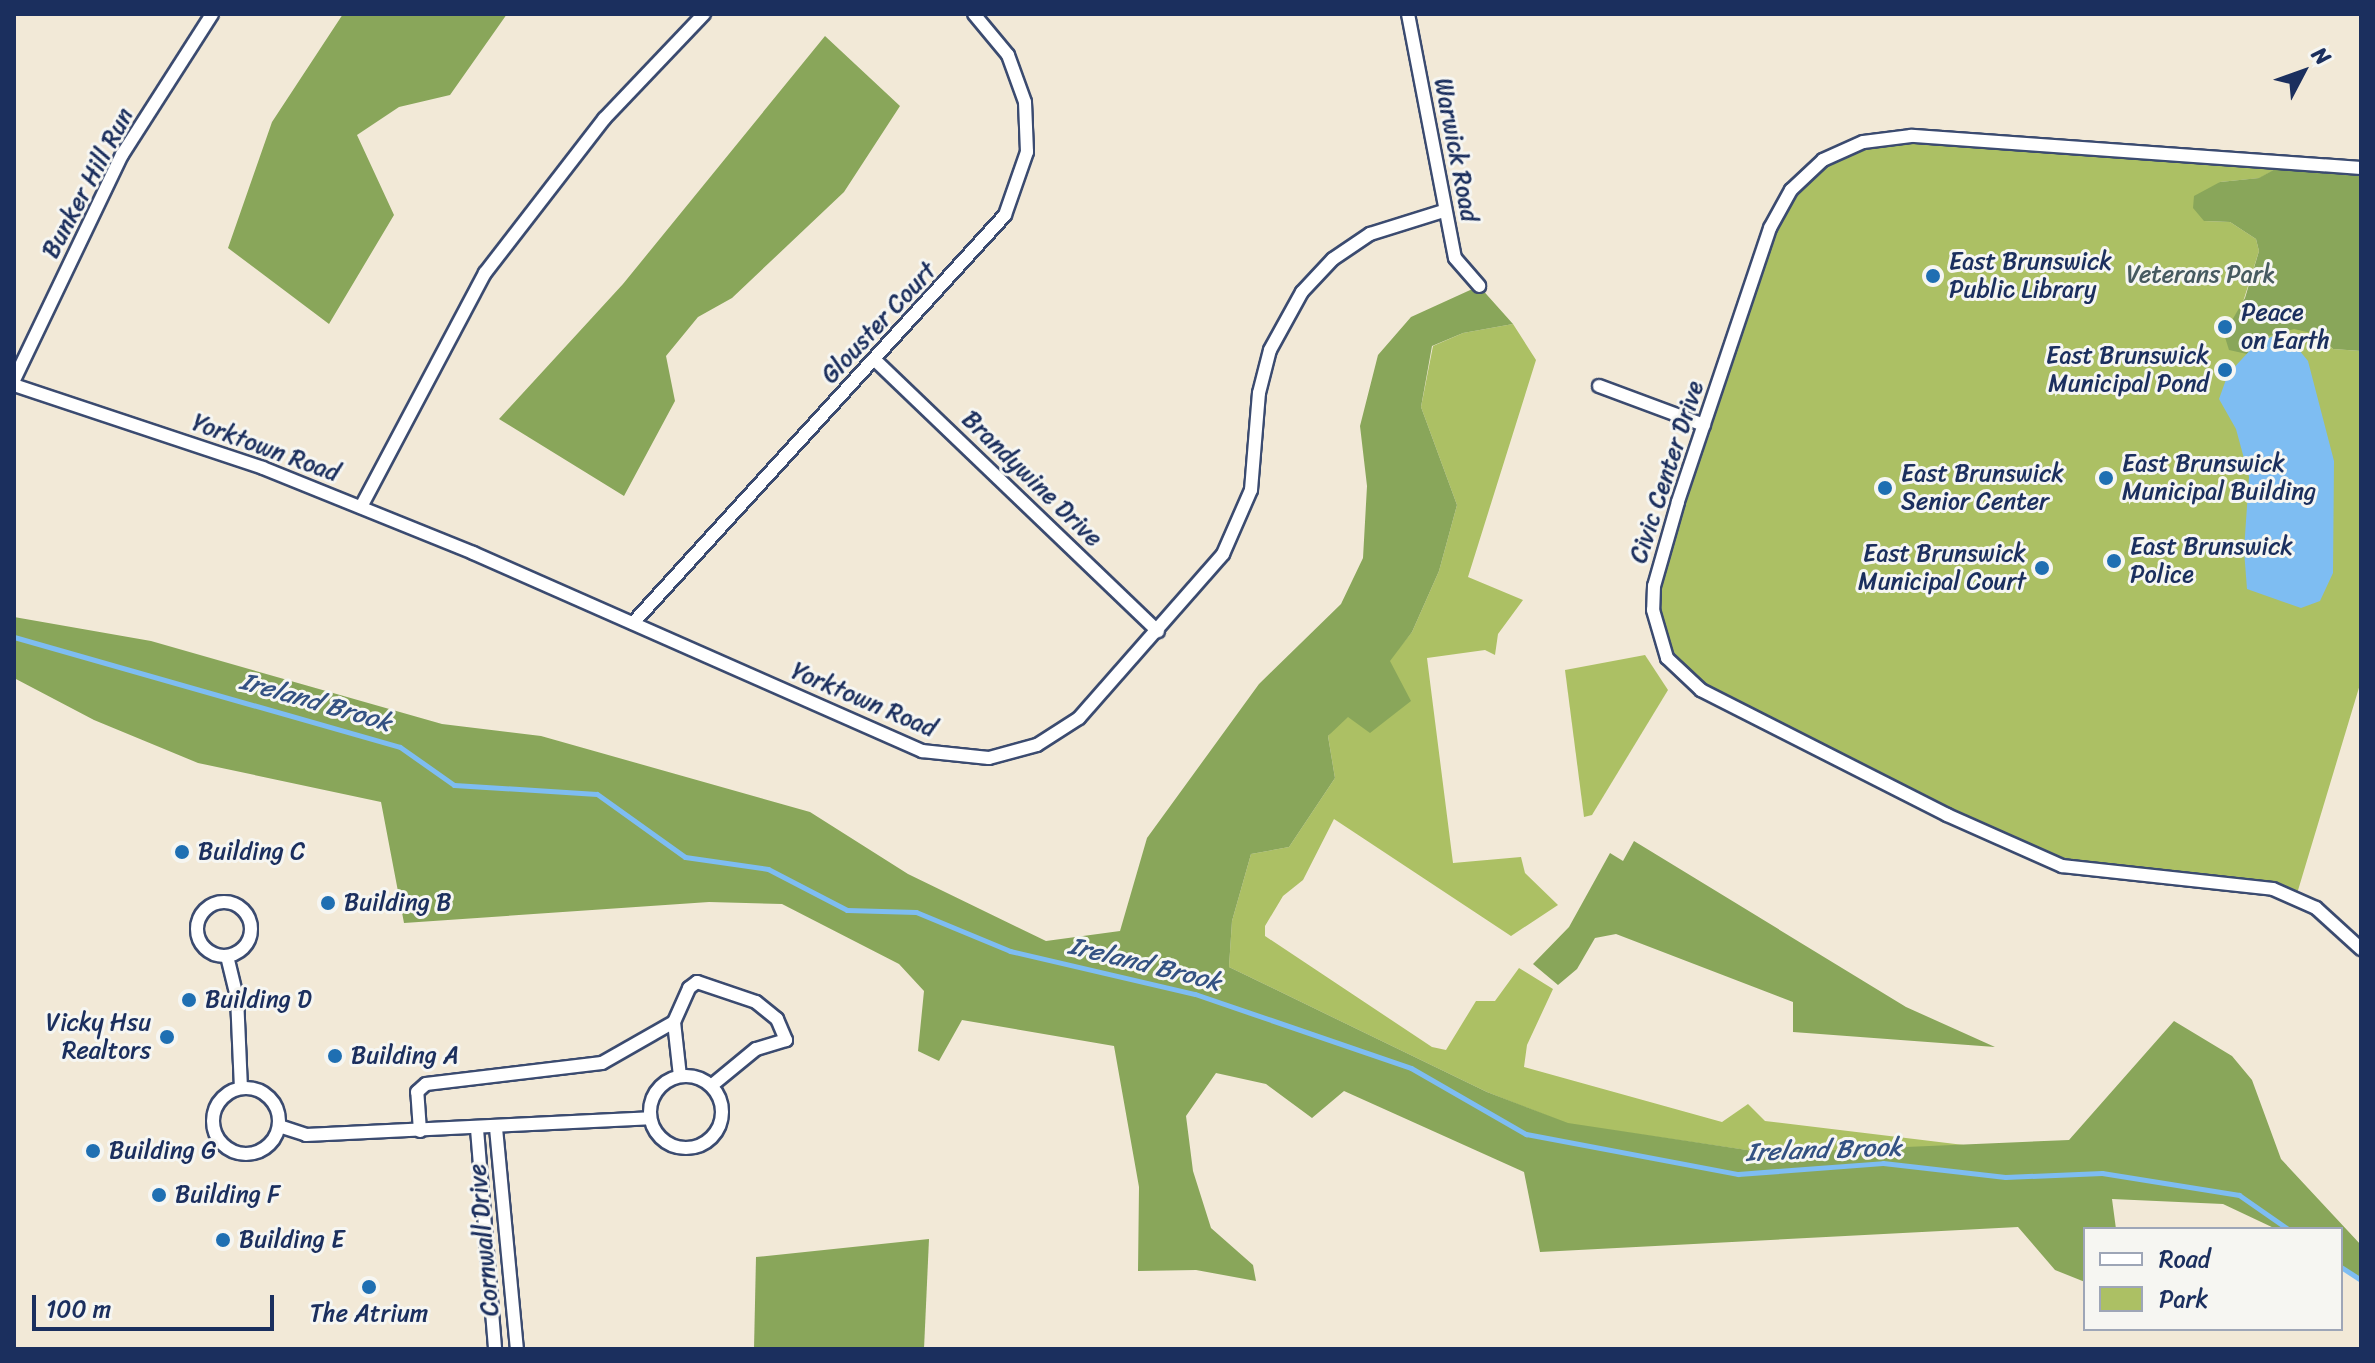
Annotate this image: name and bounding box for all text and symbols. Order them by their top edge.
north arrow [2263,32,2343,112]
text: N [2302,37,2341,74]
street label: Warwick Road [1428,76,1484,224]
street label: Bunker Hill Run [36,103,140,263]
place label: East Brunswick Public Library [1949,248,2111,304]
street label: Glouster Court [815,256,943,390]
park label: Veterans Park [2127,261,2275,289]
marker: East Brunswick Public Library [1924,267,1942,285]
place label: Peace on Earth [2241,299,2331,355]
marker: Peace on Earth [2216,318,2234,336]
place label: East Brunswick Municipal Pond [2047,342,2209,398]
marker: East Brunswick Municipal Pond [2216,361,2234,379]
street label: Civic Center Drive [1624,377,1710,567]
street label: Brandywine Drive [956,405,1108,553]
street label: Yorktown Road [188,408,344,488]
place label: East Brunswick Municipal Building [2122,450,2316,506]
place label: East Brunswick Senior Center [1901,460,2063,516]
marker: East Brunswick Municipal Building [2097,469,2115,487]
marker: East Brunswick Senior Center [1876,479,1894,497]
place label: East Brunswick Police [2130,533,2292,589]
place label: East Brunswick Municipal Court [1857,540,2026,596]
marker: East Brunswick Police [2105,552,2123,570]
marker: East Brunswick Municipal Court [2033,559,2051,577]
street label: Yorktown Road [787,657,941,743]
water label: Ireland Brook [236,665,396,739]
place label: Building C [198,838,305,866]
marker: Building C [173,843,191,861]
place label: Building B [344,889,451,917]
marker: Building B [319,894,337,912]
water label: Ireland Brook [1065,930,1225,998]
place label: Building D [205,986,311,1014]
marker: Building D [180,991,198,1009]
place label: Vicky Hsu Realtors [46,1009,151,1065]
marker: Vicky Hsu Realtors [158,1028,176,1046]
place label: Building A [351,1042,459,1070]
marker: Building A [326,1047,344,1065]
water label: Ireland Brook [1745,1132,1903,1168]
place label: Building G [109,1137,216,1165]
marker: Building G [84,1142,102,1160]
street label: Cornwall Drive [463,1163,505,1317]
place label: Building F [175,1181,280,1209]
marker: Building F [150,1186,168,1204]
place label: Building E [239,1226,344,1254]
legend [2083,1227,2343,1331]
marker: Building E [214,1231,232,1249]
text: Road [2159,1238,2210,1280]
marker: The Atrium [360,1278,378,1296]
text: Park [2159,1278,2208,1320]
scale bar [36,1279,278,1329]
text: 100 m [46,1288,111,1330]
place label: The Atrium [310,1300,428,1328]

